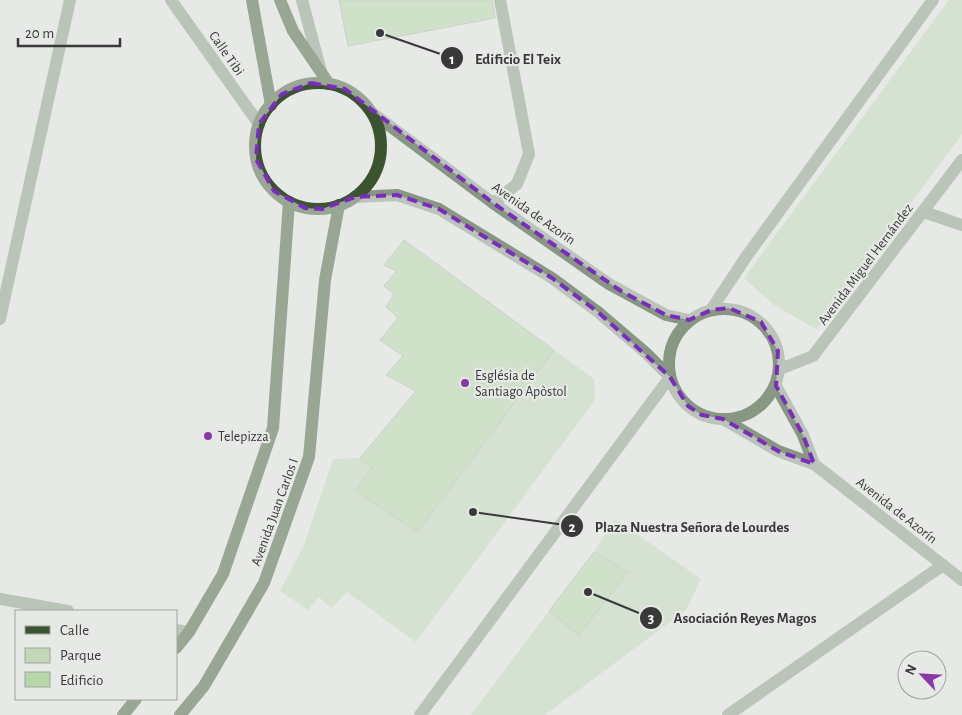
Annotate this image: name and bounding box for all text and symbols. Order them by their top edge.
scale bar [18,15,120,47]
text: 20 m [25,26,54,41]
street label: Calle Tibi [206,29,246,78]
callout: Edificio El Teix [440,43,571,73]
text: 1 [449,52,455,67]
text: Edificio El Teix [475,52,561,67]
street label: Avenida de Azorín [489,180,578,248]
street label: Avenida Miguel Hernández [816,201,916,328]
place label: Església de Santiago Apòstol [475,369,567,399]
marker: Església de Santiago Apòstol [459,377,471,389]
marker: Telepizza [202,430,214,442]
place label: Telepizza [218,430,269,444]
street label: Avenida Juan Carlos I [249,457,301,568]
street label: Avenida de Azorín [853,475,939,547]
callout: Plaza Nuestra Señora de Lourdes [559,511,799,541]
text: 2 [568,520,576,535]
text: Plaza Nuestra Señora de Lourdes [595,520,790,535]
callout: Asociación Reyes Magos [638,603,826,633]
legend [15,610,178,700]
text: 3 [648,611,654,626]
text: Asociación Reyes Magos [674,611,817,626]
text: Calle [60,623,89,638]
text: Parque [60,648,101,663]
north arrow [897,650,947,700]
text: N [903,663,920,677]
text: Edificio [60,673,103,688]

